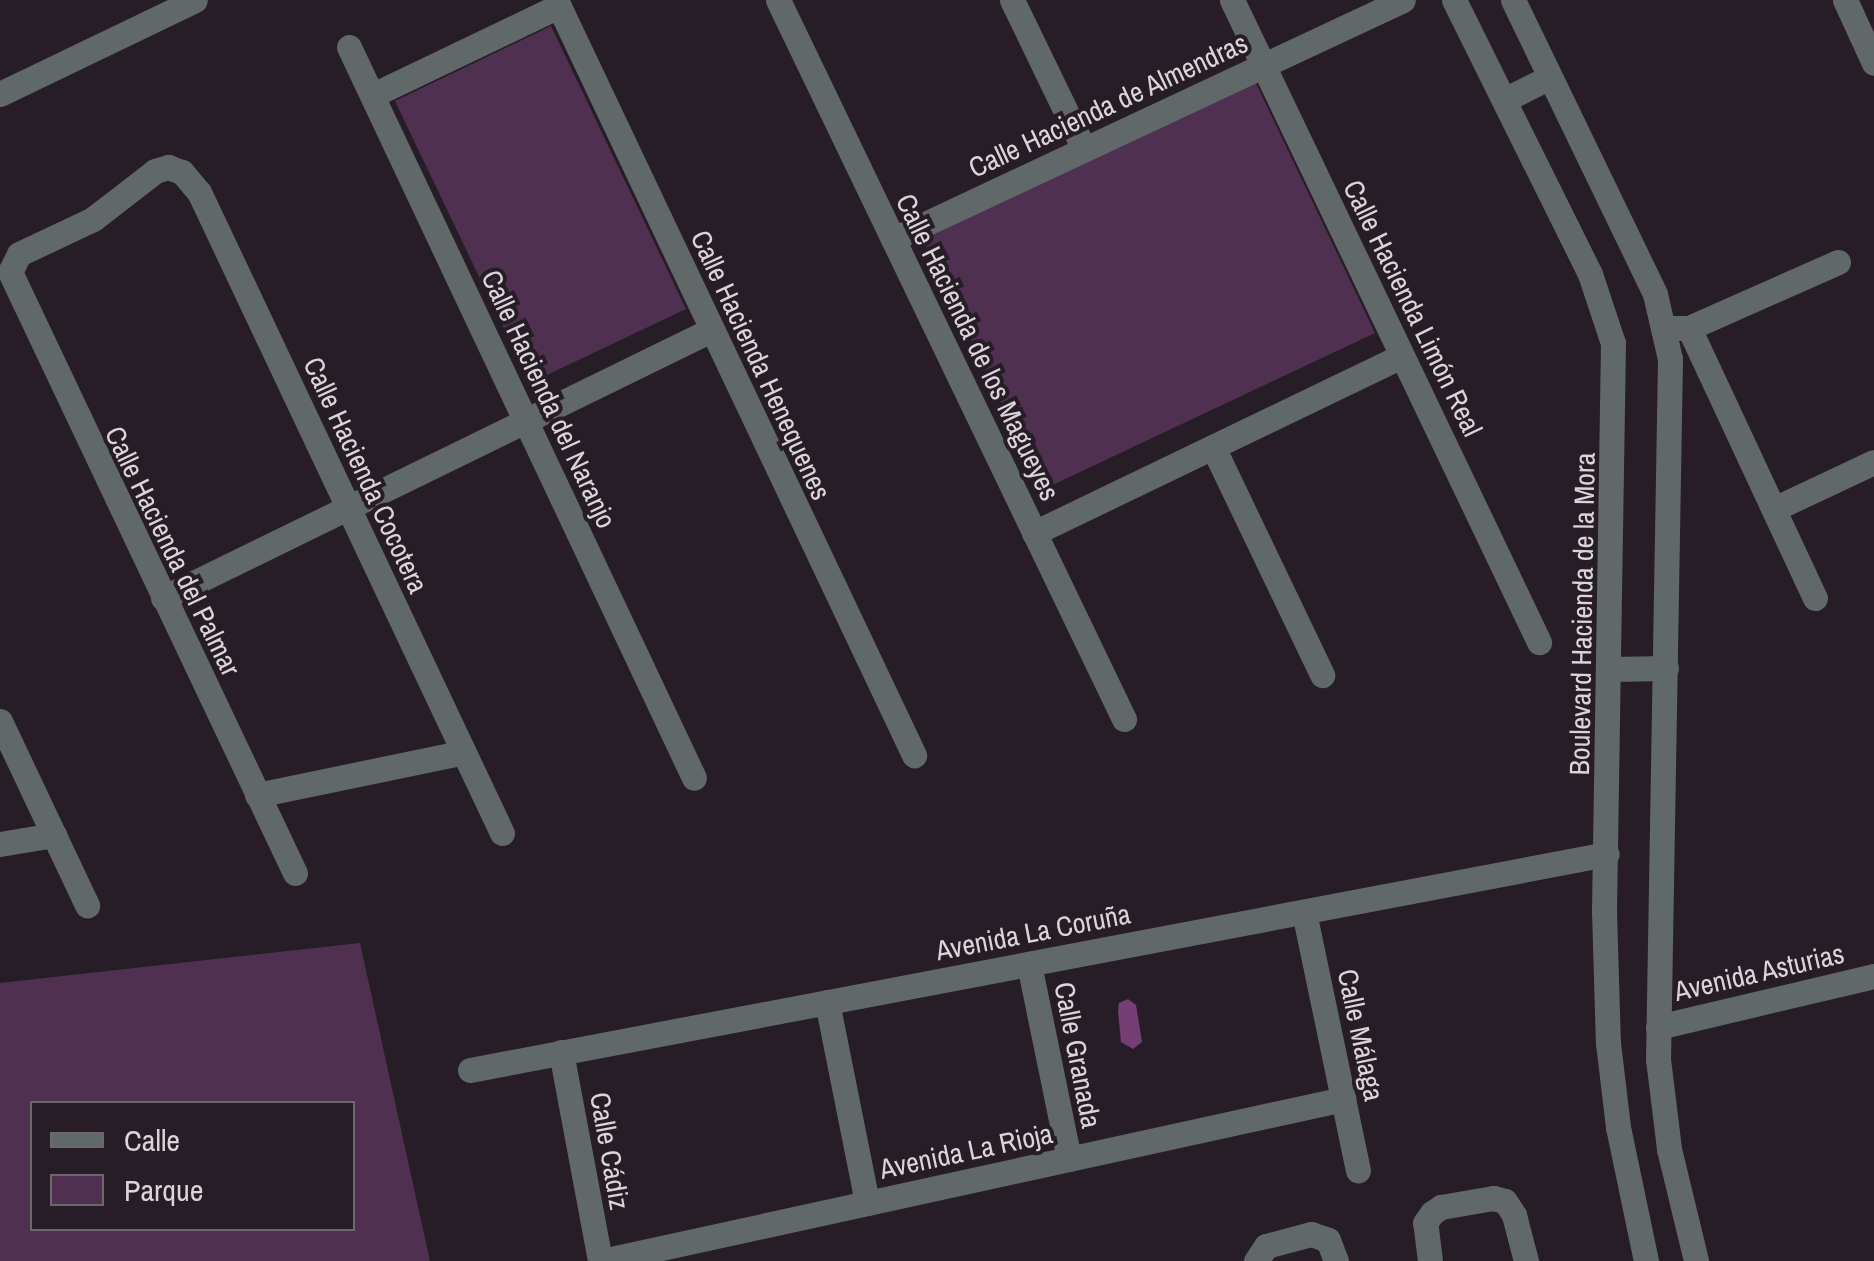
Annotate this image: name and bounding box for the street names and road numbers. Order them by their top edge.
street label: Calle Hacienda de Almendras [963,25,1253,185]
street label: Calle Hacienda Limón Real [1336,174,1490,442]
street label: Calle Hacienda de los Magueyes [889,188,1067,506]
street label: Calle Hacienda Henequenes [684,225,838,505]
street label: Calle Hacienda del Naranjo [474,265,624,533]
street label: Calle Hacienda Cocotera [297,352,435,598]
street label: Calle Hacienda del Palmar [98,421,248,681]
street label: Boulevard Hacienda de la Mora [1562,452,1602,776]
street label: Avenida La Coruña [933,897,1133,967]
street label: Avenida Asturias [1670,936,1848,1008]
street label: Calle Málaga [1331,966,1391,1104]
street label: Calle Granada [1047,979,1109,1131]
street label: Calle Cádiz [583,1090,637,1212]
street label: Avenida La Rioja [877,1116,1055,1186]

